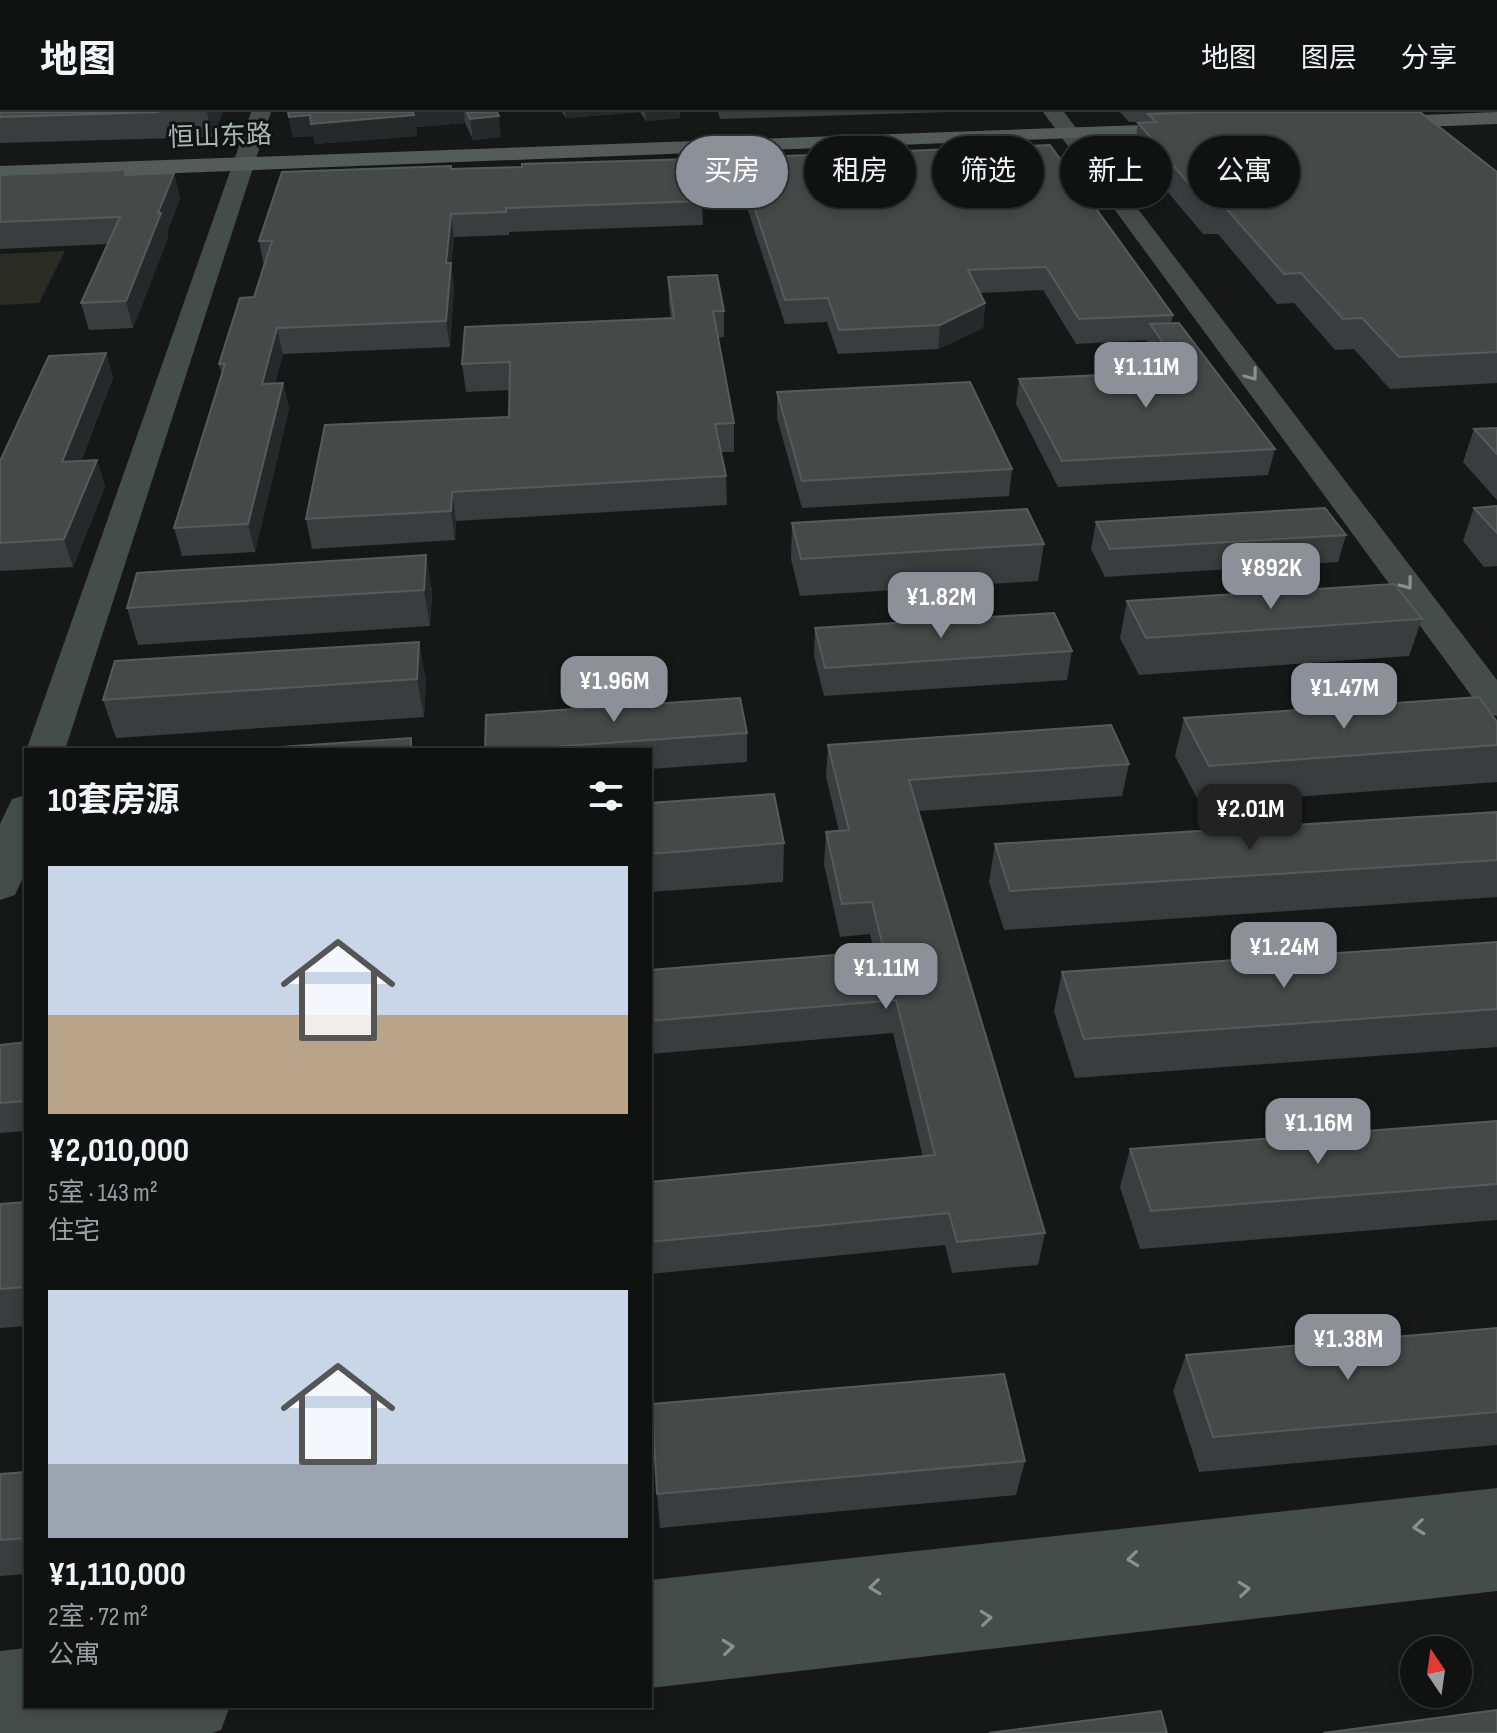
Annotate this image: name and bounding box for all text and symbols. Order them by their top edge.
text: 地图 [40,38,116,83]
text: 地图 [1201,42,1257,75]
text: 图层 [1301,42,1357,75]
text: 分享 [1401,42,1457,75]
street label: 恒山东路 [167,120,273,154]
chip: 买房 [676,136,788,208]
chip: 租房 [804,136,916,208]
chip: 筛选 [932,136,1044,208]
chip: 新上 [1060,136,1172,208]
chip: 公寓 [1188,136,1300,208]
pin: ¥1.11M [1081,342,1211,410]
text: ¥1.11M [1112,352,1180,383]
one-way arrow [1243,366,1257,381]
pin: ¥892K [1215,543,1327,611]
text: ¥892K [1240,553,1302,584]
pin: ¥1.82M [876,572,1006,640]
one-way arrow [1398,575,1412,589]
text: ¥1.82M [906,582,976,613]
pin: ¥1.96M [549,656,679,724]
pin: ¥1.47M [1279,663,1409,731]
text: ¥1.96M [579,666,649,697]
text: ¥1.47M [1309,673,1379,704]
icon: filters [584,774,628,818]
text: 10套房源 [48,780,180,821]
pin: ¥2.01M [1185,784,1315,852]
text: ¥2.01M [1215,794,1285,825]
icon: home [266,918,410,1062]
pin: ¥1.24M [1219,922,1349,990]
text: ¥1.24M [1249,932,1319,963]
pin: ¥1.11M [821,943,951,1011]
text: ¥1.11M [852,953,920,984]
pin: ¥1.16M [1253,1098,1383,1166]
text: ¥1.16M [1283,1108,1353,1139]
text: ¥2,010,000 [48,1130,189,1171]
text: 5室 · 143 m² [48,1178,158,1209]
text: 住宅 [48,1216,100,1247]
pin: ¥1.38M [1283,1314,1413,1382]
text: ¥1.38M [1313,1324,1383,1355]
icon: home [266,1342,410,1486]
one-way arrow [1413,1518,1426,1535]
one-way arrow [1126,1550,1140,1567]
text: ¥1,110,000 [48,1554,186,1595]
one-way arrow [868,1579,881,1596]
one-way arrow [1237,1581,1251,1598]
text: 2室 · 72 m² [48,1602,148,1633]
one-way arrow [980,1609,993,1626]
north arrow [1400,1636,1472,1708]
map controls [1400,1636,1472,1708]
one-way arrow [721,1638,734,1655]
text: 公寓 [48,1640,100,1671]

